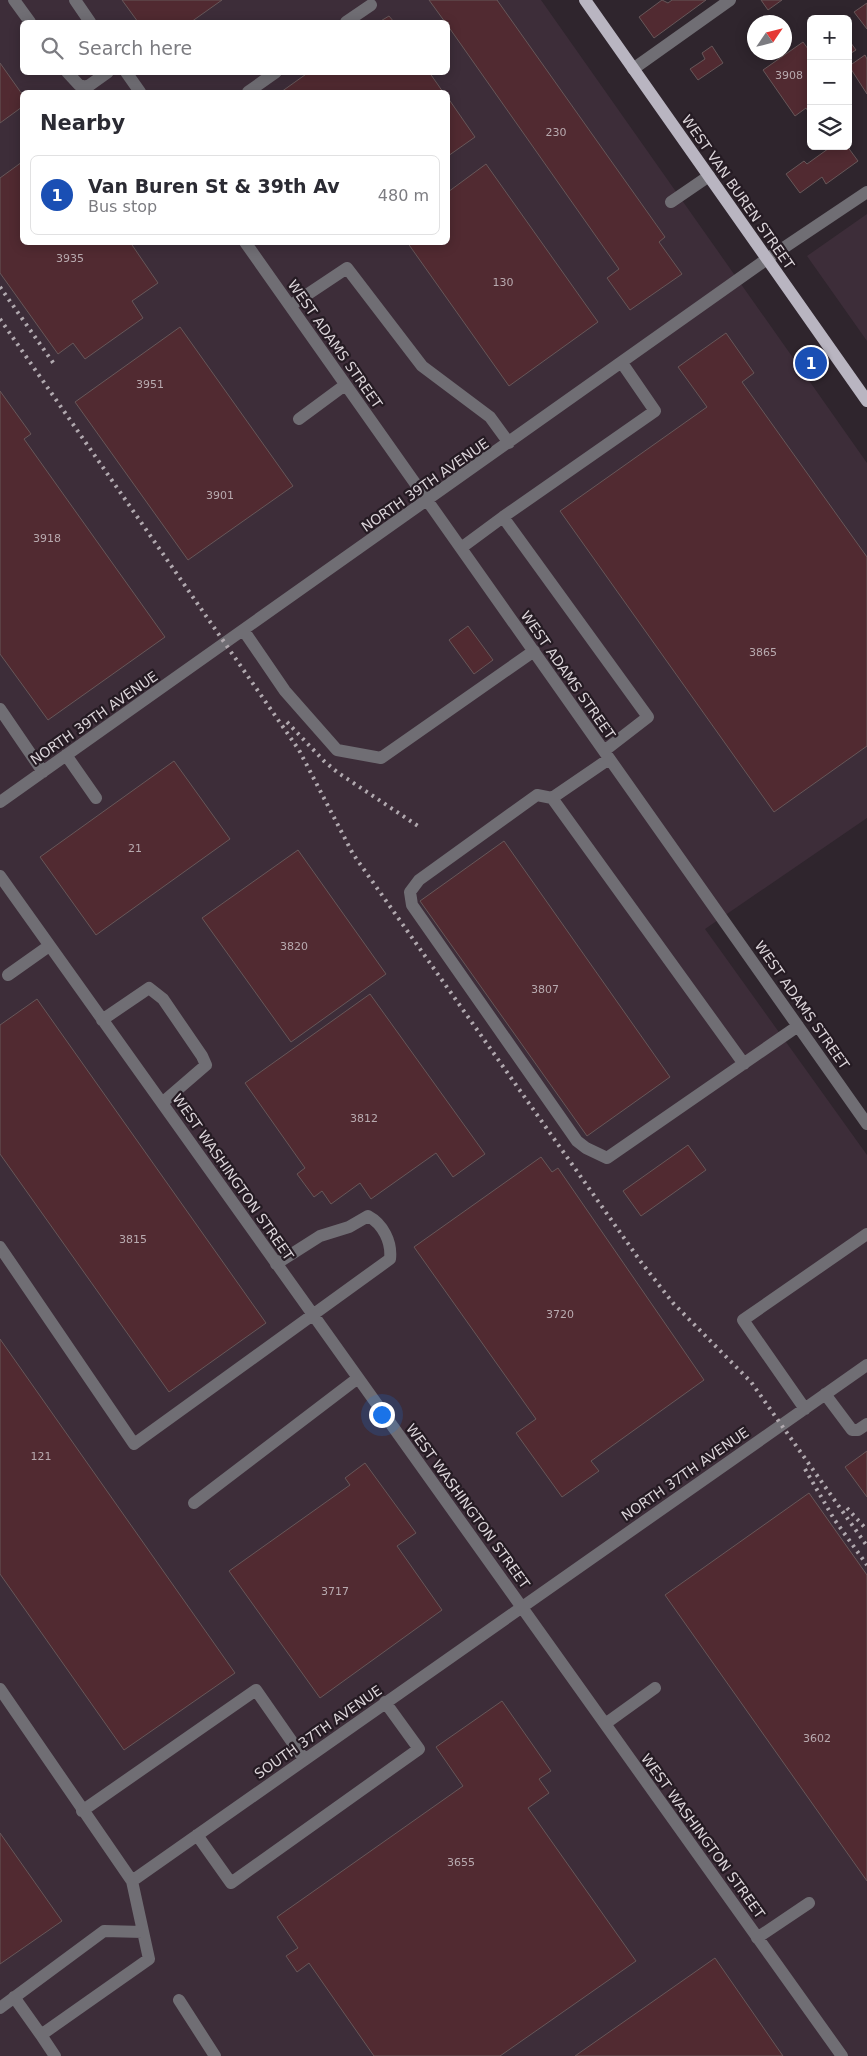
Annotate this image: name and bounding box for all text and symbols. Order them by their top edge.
north arrow [747,15,792,60]
map controls [807,15,852,150]
button: + [807,15,852,60]
search box [20,20,450,75]
icon: search [38,34,66,62]
text: Search here [78,37,192,59]
button: − [807,60,852,105]
house number: 3908 [775,69,803,82]
button: layers [807,105,852,150]
text: Nearby [40,111,125,135]
street label: WEST VAN BUREN STREET [679,112,798,273]
house number: 230 [546,126,567,139]
text: Van Buren St & 39th Av [88,175,340,197]
text: 1 [51,186,63,205]
text: 480 m [378,186,429,205]
text: Bus stop [88,197,157,216]
house number: 3935 [56,252,84,265]
house number: 130 [493,276,514,289]
street label: WEST ADAMS STREET [285,277,386,412]
pin: 1 [795,344,827,382]
house number: 3951 [136,378,164,391]
street label: NORTH 39TH AVENUE [358,435,492,535]
house number: 3901 [206,489,234,502]
house number: 3918 [33,532,61,545]
street label: WEST ADAMS STREET [518,608,619,743]
house number: 3865 [749,646,777,659]
street label: NORTH 39TH AVENUE [27,668,161,768]
house number: 21 [128,842,142,855]
street label: WEST ADAMS STREET [752,938,853,1073]
house number: 3820 [280,940,308,953]
house number: 3807 [531,983,559,996]
street label: WEST WASHINGTON STREET [169,1091,297,1264]
house number: 3812 [350,1112,378,1125]
house number: 3815 [119,1233,147,1246]
house number: 3720 [546,1308,574,1321]
your location [369,1402,395,1428]
street label: WEST WASHINGTON STREET [403,1421,533,1592]
street label: NORTH 37TH AVENUE [618,1424,752,1524]
house number: 121 [31,1450,52,1463]
house number: 3717 [321,1585,349,1598]
street label: SOUTH 37TH AVENUE [251,1682,385,1782]
house number: 3602 [803,1732,831,1745]
street label: WEST WASHINGTON STREET [638,1751,768,1922]
house number: 3655 [447,1856,475,1869]

